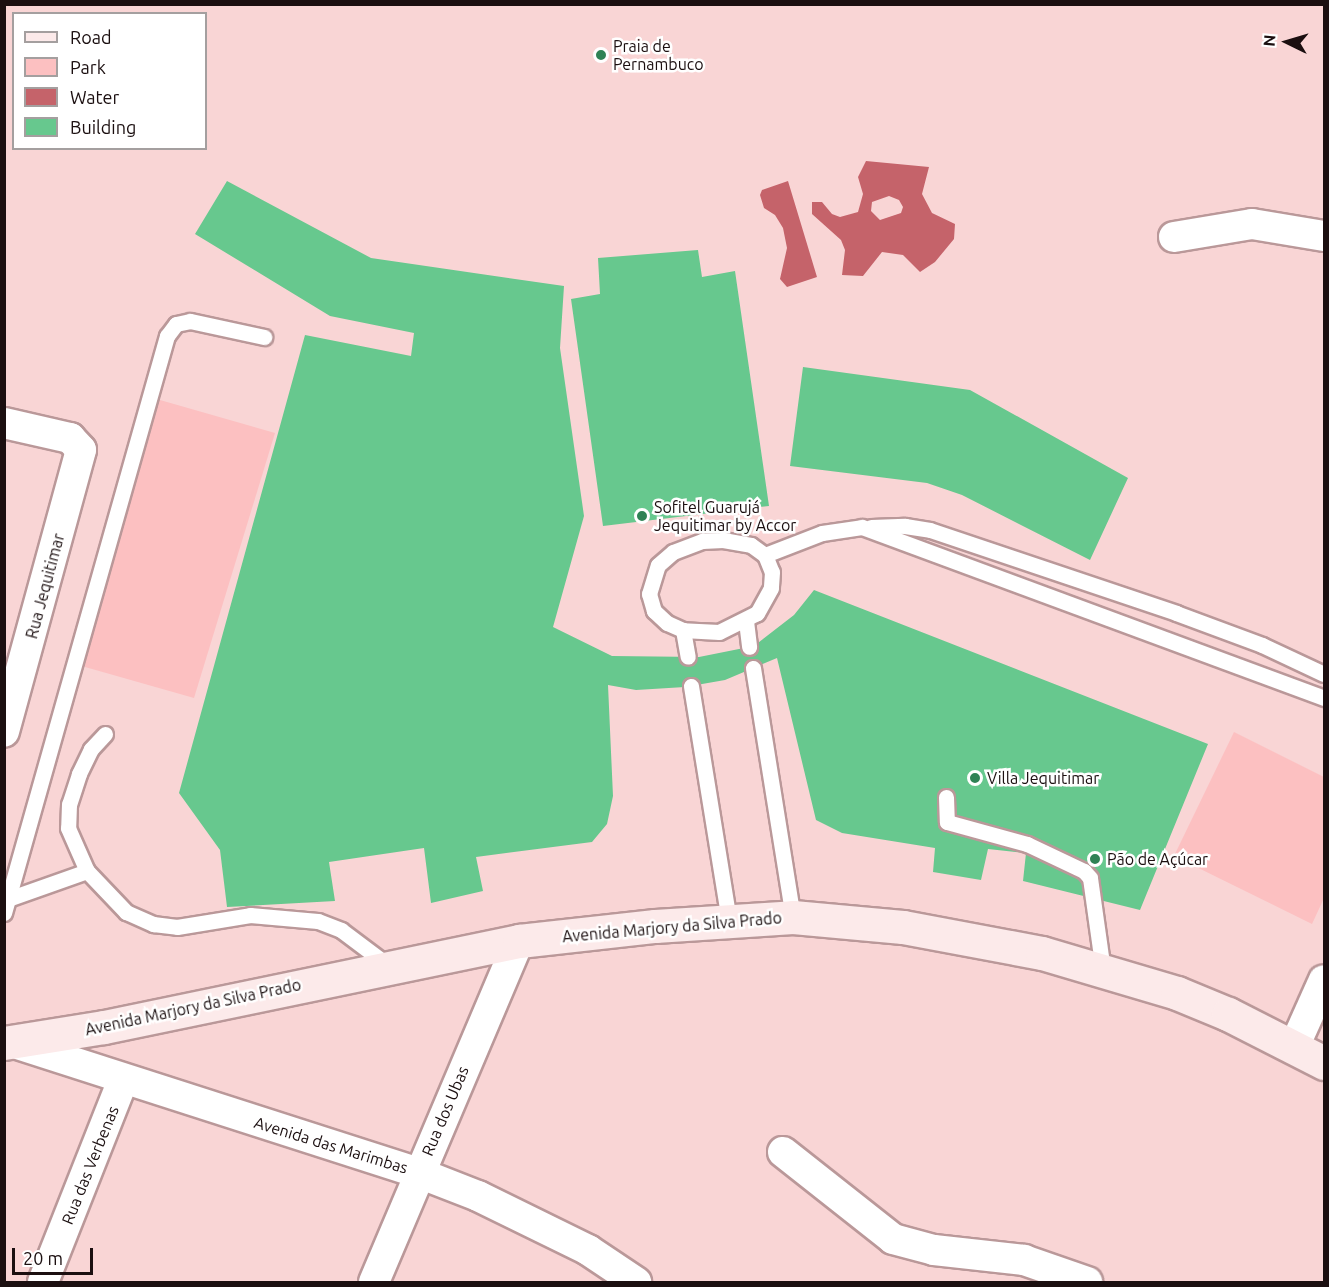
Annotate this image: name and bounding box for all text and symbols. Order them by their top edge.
legend [12,12,207,150]
north arrow [1257,12,1317,72]
text: Road [70,27,112,47]
text: N [1260,34,1279,47]
place label: Praia de Pernambuco [613,36,704,74]
marker: Praia de Pernambuco [594,48,608,62]
text: Park [70,57,106,77]
text: Water [70,87,119,107]
text: Building [70,117,136,137]
place label: Sofitel Guarujá Jequitimar by Accor [654,497,796,535]
marker: Sofitel Guarujá Jequitimar by Accor [635,509,649,523]
street label: Rua Jequitimar [22,531,68,641]
place label: Villa Jequitimar [987,768,1099,788]
marker: Villa Jequitimar [968,771,982,785]
place label: Pão de Açúcar [1107,849,1208,869]
marker: Pão de Açúcar [1088,852,1102,866]
street label: Avenida Marjory da Silva Prado [561,908,783,946]
street label: Avenida Marjory da Silva Prado [83,975,303,1039]
street label: Rua dos Ubas [417,1063,473,1159]
street label: Rua das Verbenas [57,1103,123,1227]
street label: Avenida das Marimbas [252,1112,410,1178]
scale bar [15,1236,96,1274]
text: 20 m [23,1248,63,1268]

